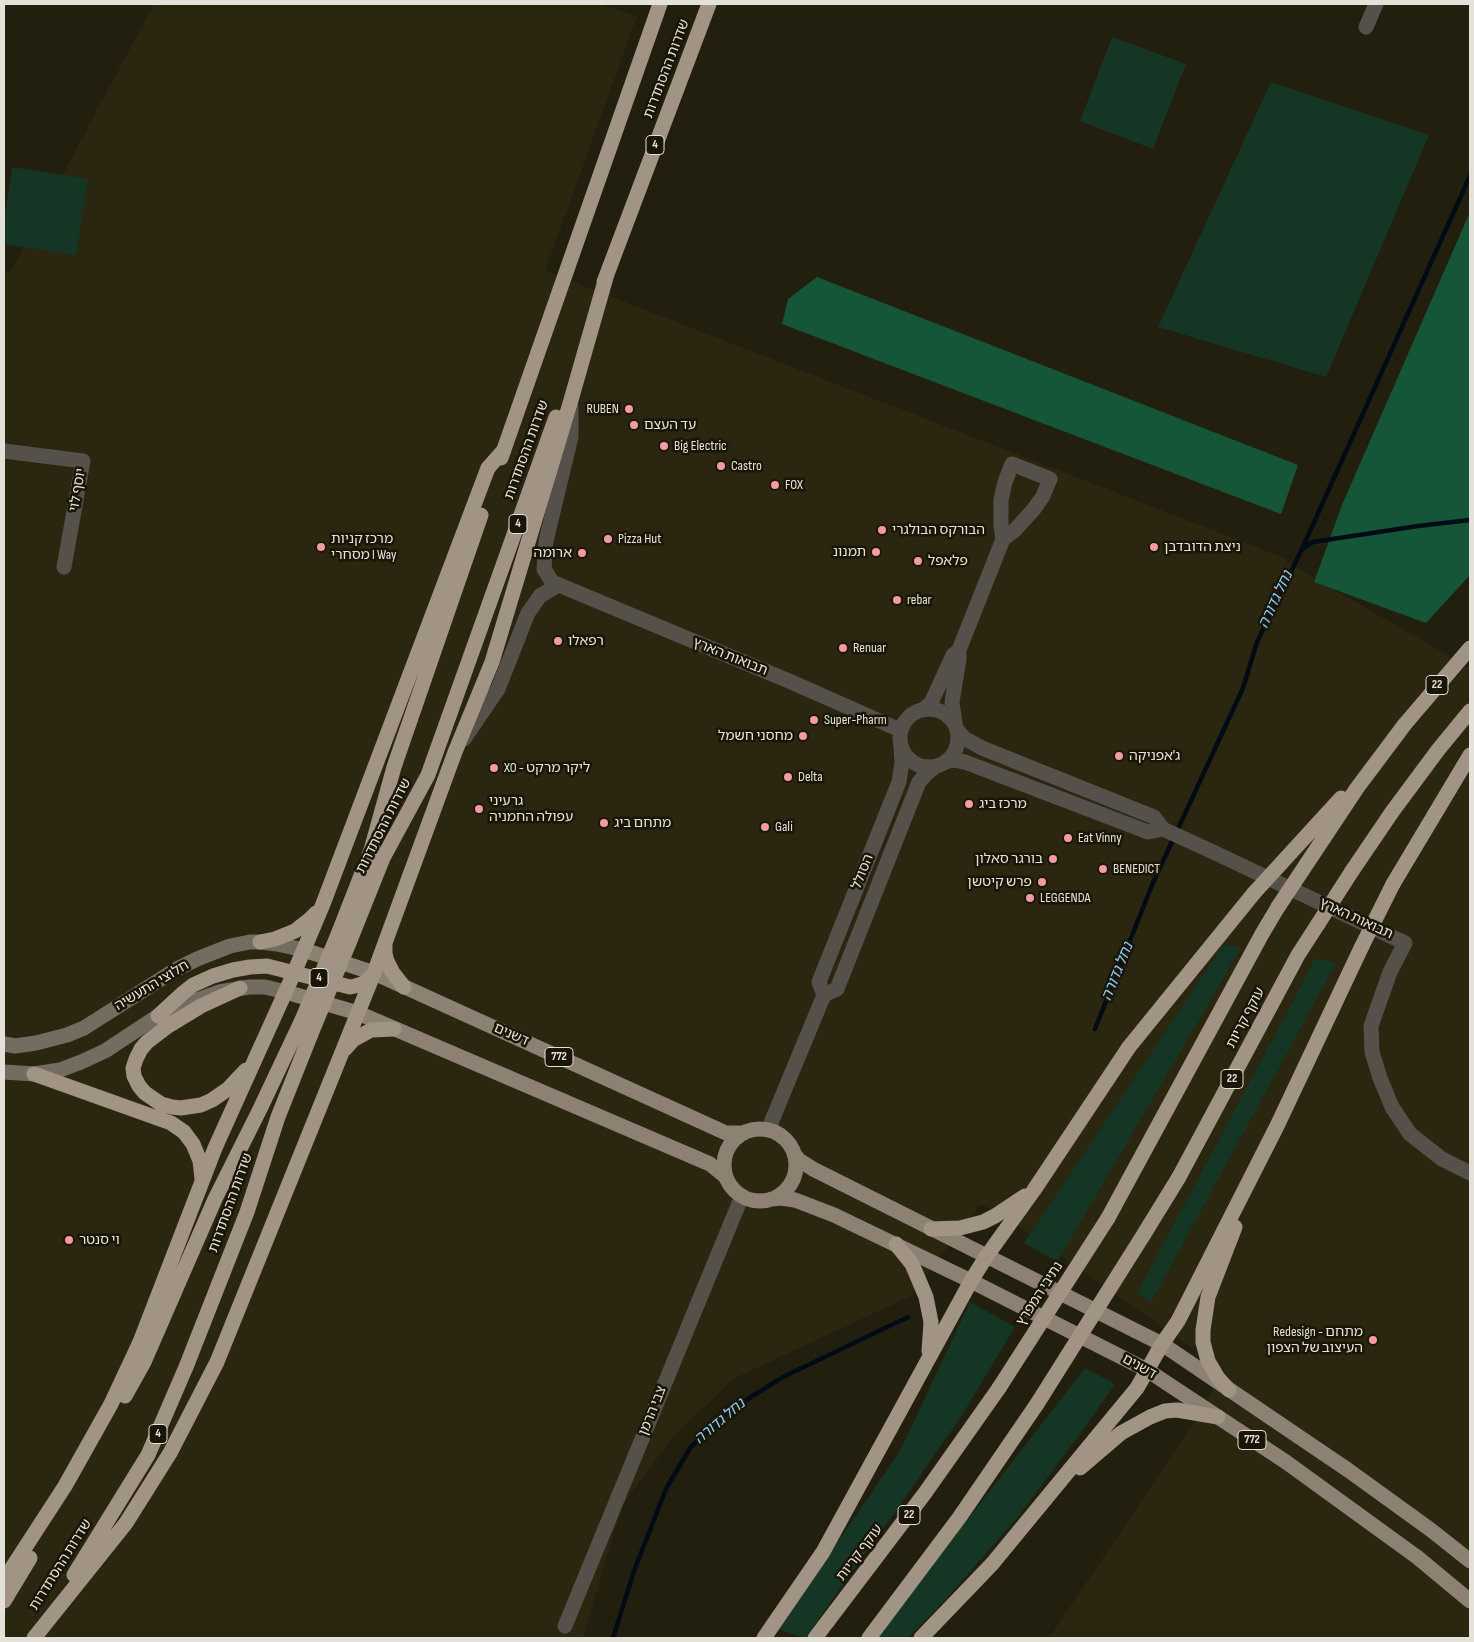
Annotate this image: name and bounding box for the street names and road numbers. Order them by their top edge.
street label: שדרות ההסתדרות [640,17,694,121]
road number: 4 [646,136,664,154]
street label: שדרות ההסתדרות [501,398,553,502]
street label: יוסף לוי [66,467,90,513]
road number: 4 [509,514,527,534]
street label: תבואות הארץ [690,634,770,680]
road number: 22 [1426,676,1448,694]
street label: שדרות ההסתדרות [353,776,415,876]
street label: הסולל [848,852,878,892]
street label: תבואות הארץ [1317,895,1395,943]
street label: חלוצי התעשיה [112,957,192,1015]
road number: 4 [310,968,328,988]
street label: עוקף קריות [1223,985,1269,1051]
street label: דשנים [491,1020,531,1050]
road number: 772 [545,1048,573,1066]
road number: 22 [1221,1070,1243,1088]
street label: שדרות ההסתדרות [205,1151,257,1255]
street label: נתיבי המפרץ [1013,1259,1067,1329]
street label: דשנים [1119,1351,1159,1383]
street label: צבי הרמן [636,1384,670,1438]
road number: 4 [149,1425,167,1444]
road number: 772 [1238,1430,1266,1450]
road number: 22 [898,1506,920,1524]
street label: שדרות ההסתדרות [26,1516,96,1614]
street label: עוקף קריות [833,1521,887,1585]

